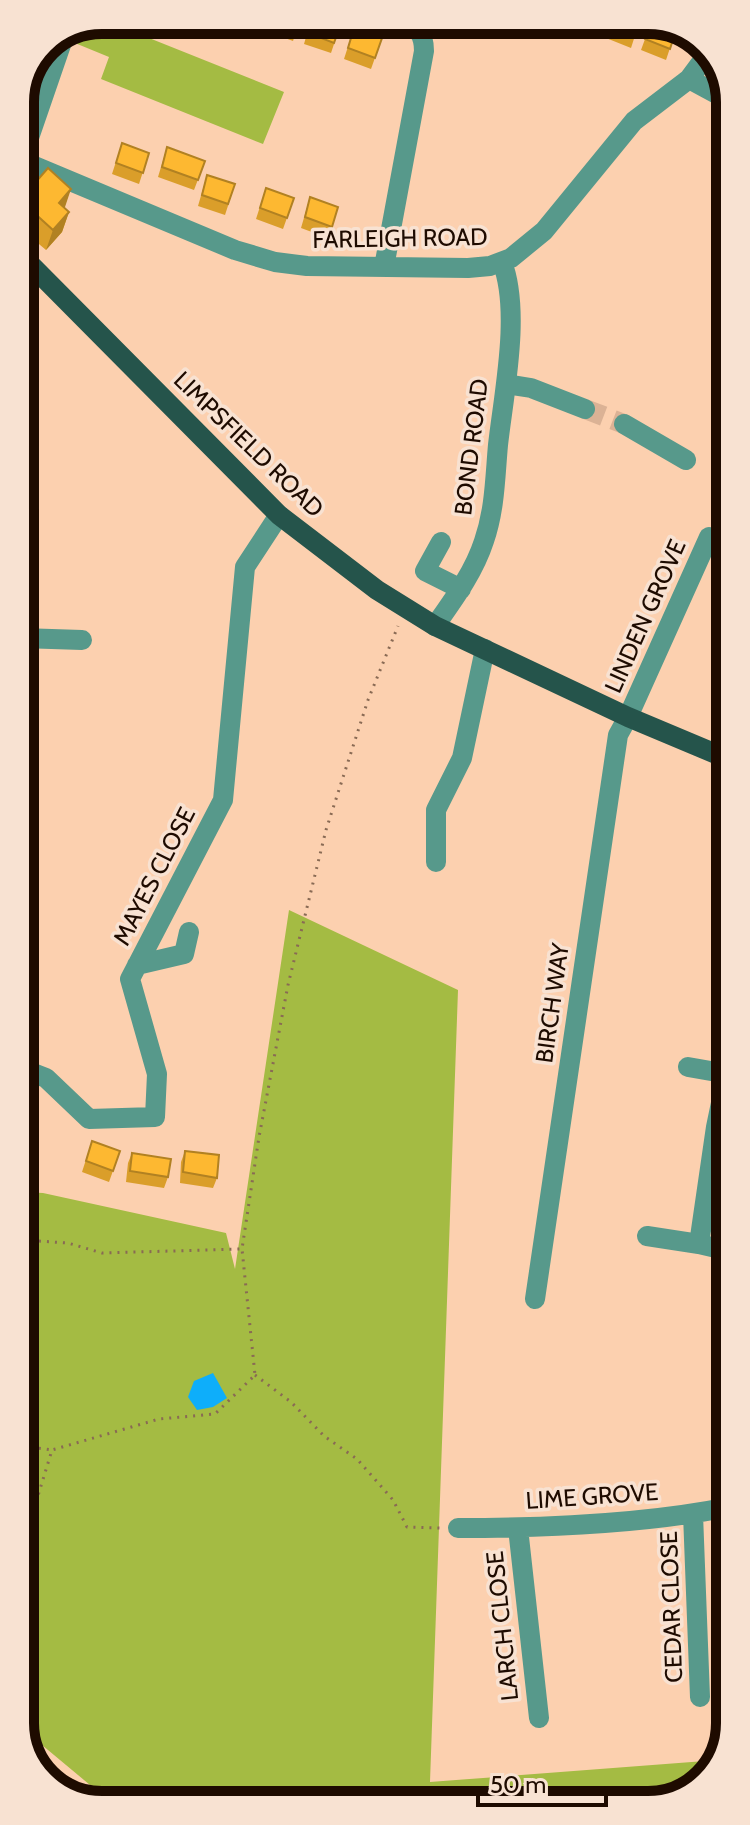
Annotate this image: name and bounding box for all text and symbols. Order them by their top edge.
street label: FARLEIGH ROAD [312,222,488,254]
street label: LIMPSFIELD ROAD [168,365,330,523]
street label: BOND ROAD [448,377,494,517]
street label: LINDEN GROVE [598,535,692,697]
street label: MAYES CLOSE [107,802,201,950]
street label: BIRCH WAY [529,941,575,1065]
street label: LIME GROVE [525,1477,659,1515]
street label: CEDAR CLOSE [654,1531,688,1683]
street label: LARCH CLOSE [480,1550,524,1702]
scale bar [478,1757,606,1807]
text: 50 m [490,1770,546,1799]

